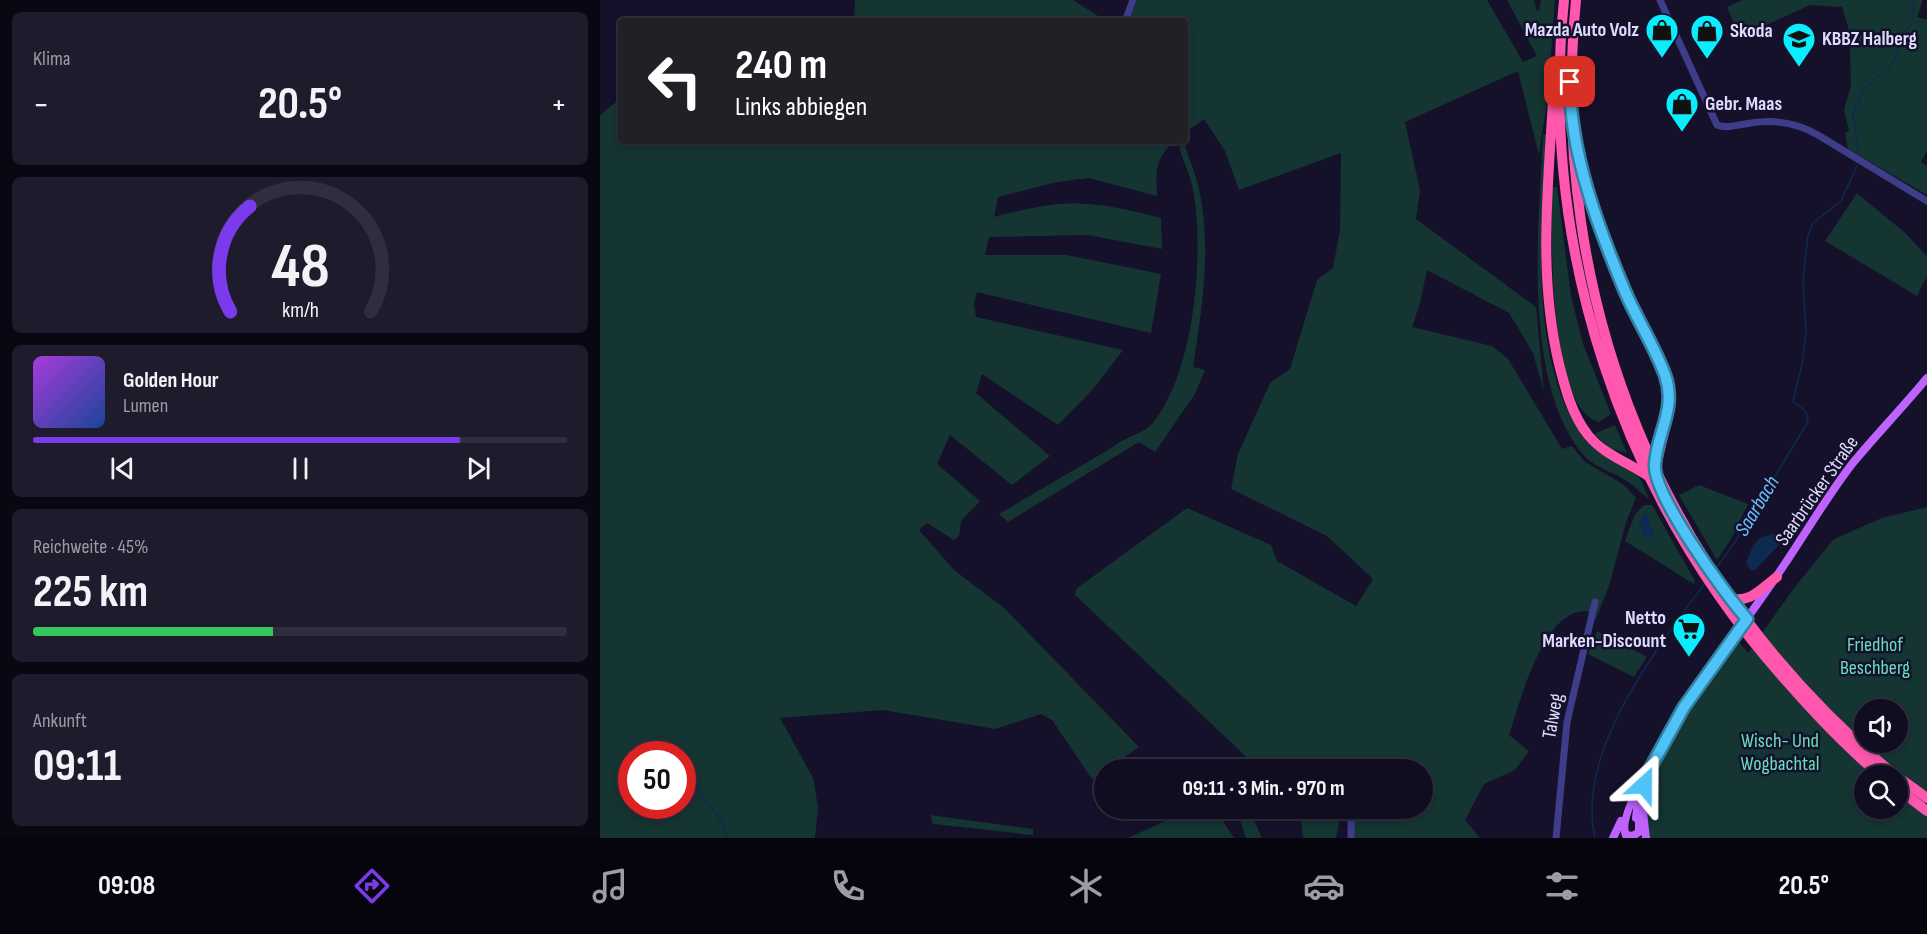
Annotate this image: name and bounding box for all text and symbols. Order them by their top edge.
shop icon: Mazda Auto Volz [1644,12,1680,59]
shop icon: Skoda [1689,13,1725,60]
place label: Mazda Auto Volz [1525,18,1639,42]
place label: Skoda [1730,19,1773,43]
school or university icon: KBBZ Halberg [1781,21,1817,68]
place label: KBBZ Halberg [1822,27,1917,51]
text: 240 m [735,40,827,91]
icon: left [636,42,714,120]
text: Klima [33,47,71,71]
pin [1544,56,1595,107]
icon: arrive [1553,65,1586,98]
text: 20.5° [258,77,342,132]
text: − [33,85,49,125]
text: + [551,85,567,125]
shop icon: Gebr. Maas [1664,86,1700,133]
text: Links abbiegen [735,91,867,123]
place label: Gebr. Maas [1705,92,1782,116]
text: 48 [271,230,329,305]
text: km/h [281,298,319,323]
text: Golden Hour [123,367,219,394]
text: Lumen [123,394,168,418]
street label: Saarbrücker Straße [1770,431,1864,551]
icon: previous [106,452,139,485]
icon: pause [284,452,317,485]
icon: next [462,452,495,485]
water label: Saarbach [1729,471,1785,541]
text: Reichweite · 45% [33,535,148,559]
text: 225 km [33,565,148,620]
place label: Netto Marken-Discount [1542,606,1666,653]
supermarket icon: Netto Marken-Discount [1671,611,1707,658]
park label: Friedhof Beschberg [1840,633,1910,680]
street label: Talweg [1537,692,1569,740]
map controls [1854,699,1908,819]
button: sound [1854,699,1908,753]
text: Ankunft [33,709,87,733]
park label: Wisch- Und Wogbachtal [1741,729,1820,776]
text: 09:11 [33,739,121,794]
speed limit sign: 50 [618,741,696,819]
position arrow [1612,753,1676,817]
button: search [1854,765,1908,819]
text: 09:11 · 3 Min. · 970 m [1182,775,1345,802]
icon: directions [351,865,393,907]
icon: music [589,865,631,907]
icon: phone [827,865,869,907]
icon: climate [1065,865,1107,907]
icon: car [1303,865,1345,907]
icon: filters [1541,865,1583,907]
text: 09:08 [98,870,155,902]
text: 20.5° [1778,870,1829,902]

